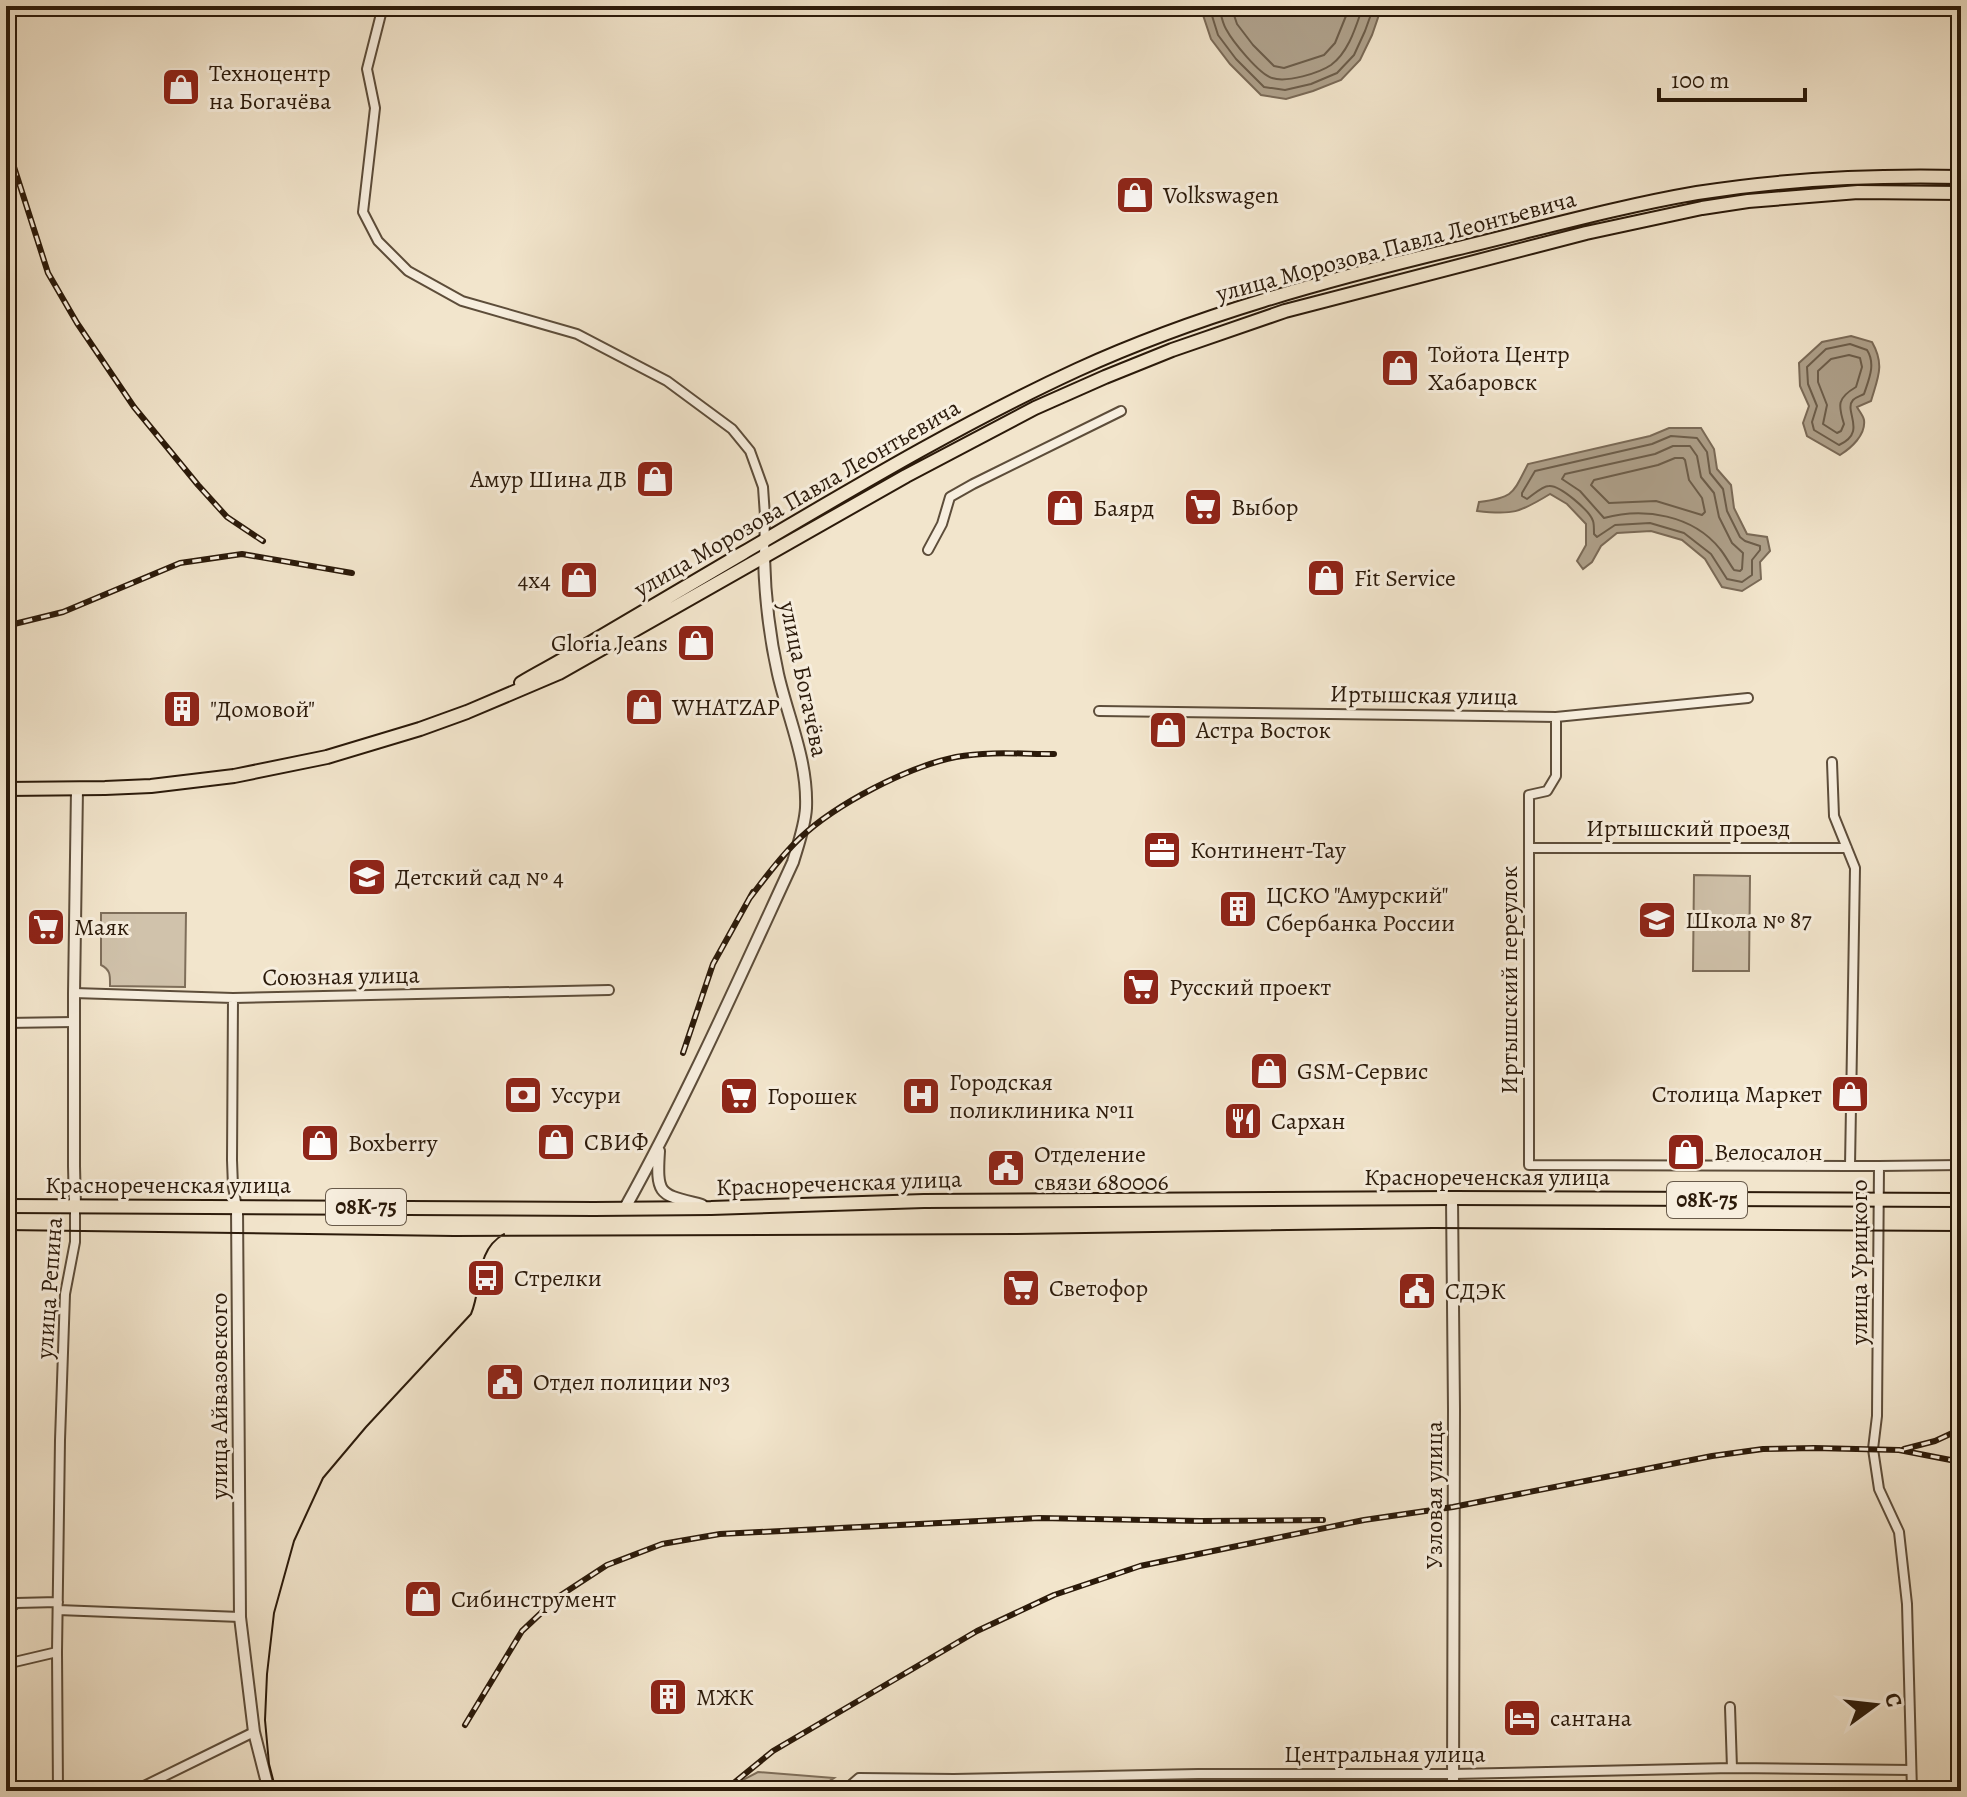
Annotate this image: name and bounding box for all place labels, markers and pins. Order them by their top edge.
place label: Техноцентр на Богачёва [209,57,331,117]
shop icon: Техноцентр на Богачёва [160,66,202,108]
shop icon: Volkswagen [1114,174,1156,216]
place label: Volkswagen [1162,179,1279,211]
place label: Тойота Центр Хабаровск [1428,338,1570,398]
shop icon: Тойота Центр Хабаровск [1379,347,1421,389]
shop icon: Амур Шина ДВ [634,458,676,500]
place label: Амур Шина ДВ [469,463,627,495]
supermarket icon: Выбор [1182,486,1224,528]
shop icon: Баярд [1044,487,1086,529]
place label: Выбор [1231,491,1298,523]
place label: Баярд [1093,492,1154,524]
shop icon: Fit Service [1305,557,1347,599]
shop icon: 4х4 [558,559,600,601]
place label: Fit Service [1354,562,1456,594]
place label: 4х4 [517,564,551,596]
shop icon: Gloria Jeans [675,622,717,664]
place label: Gloria Jeans [551,627,668,659]
shop icon: WHATZAP [623,686,665,728]
building icon: "Домовой" [161,688,203,730]
place label: WHATZAP [671,691,780,723]
place label: "Домовой" [210,693,315,725]
shop icon: Астра Восток [1147,709,1189,751]
place label: Астра Восток [1195,714,1331,746]
office icon: Континент-Тау [1141,829,1183,871]
place label: Континент-Тау [1190,834,1346,866]
school or university icon: Детский сад № 4 [346,856,388,898]
place label: Детский сад № 4 [395,861,564,893]
place label: ЦСКО "Амурский" Сбербанка России [1266,879,1455,939]
building icon: ЦСКО "Амурский" Сбербанка России [1217,888,1259,930]
school or university icon: Школа № 87 [1636,899,1678,941]
place label: Школа № 87 [1685,904,1812,936]
supermarket icon: Маяк [25,906,67,948]
place label: Маяк [74,911,129,943]
supermarket icon: Русский проект [1120,966,1162,1008]
place label: Русский проект [1169,971,1332,1003]
shop icon: GSM-Сервис [1248,1050,1290,1092]
place label: GSM-Сервис [1297,1055,1428,1087]
place label: Городская поликлиника №11 [949,1066,1134,1126]
shop icon: Столица Маркет [1829,1073,1871,1115]
bank icon: Уссури [502,1074,544,1116]
supermarket icon: Горошек [718,1075,760,1117]
hospital icon: Городская поликлиника №11 [900,1075,942,1117]
place label: Столица Маркет [1652,1078,1822,1110]
place label: Уссури [551,1079,621,1111]
place label: Горошек [767,1080,857,1112]
restaurant icon: Сархан [1222,1100,1264,1142]
place label: Сархан [1271,1105,1346,1137]
shop icon: СВИФ [535,1121,577,1163]
shop icon: Boxberry [299,1122,341,1164]
place label: СВИФ [584,1126,648,1158]
place label: Boxberry [348,1127,438,1159]
shop icon: Велосалон [1665,1131,1707,1173]
place label: Велосалон [1714,1136,1822,1168]
place label: Отделение связи 680006 [1034,1138,1169,1198]
public building icon: Отделение связи 680006 [985,1147,1027,1189]
bus stop icon: Стрелки [465,1257,507,1299]
place label: Стрелки [514,1262,602,1294]
supermarket icon: Светофор [1000,1267,1042,1309]
public building icon: СДЭК [1396,1270,1438,1312]
place label: Светофор [1049,1272,1148,1304]
place label: СДЭК [1445,1275,1506,1307]
public building icon: Отдел полиции №3 [484,1361,526,1403]
place label: Отдел полиции №3 [533,1366,731,1398]
shop icon: Сибинструмент [402,1578,444,1620]
place label: Сибинструмент [451,1583,616,1615]
building icon: МЖК [647,1676,689,1718]
place label: МЖК [696,1681,754,1713]
hotel icon: сантана [1501,1697,1543,1739]
place label: сантана [1550,1702,1632,1734]

